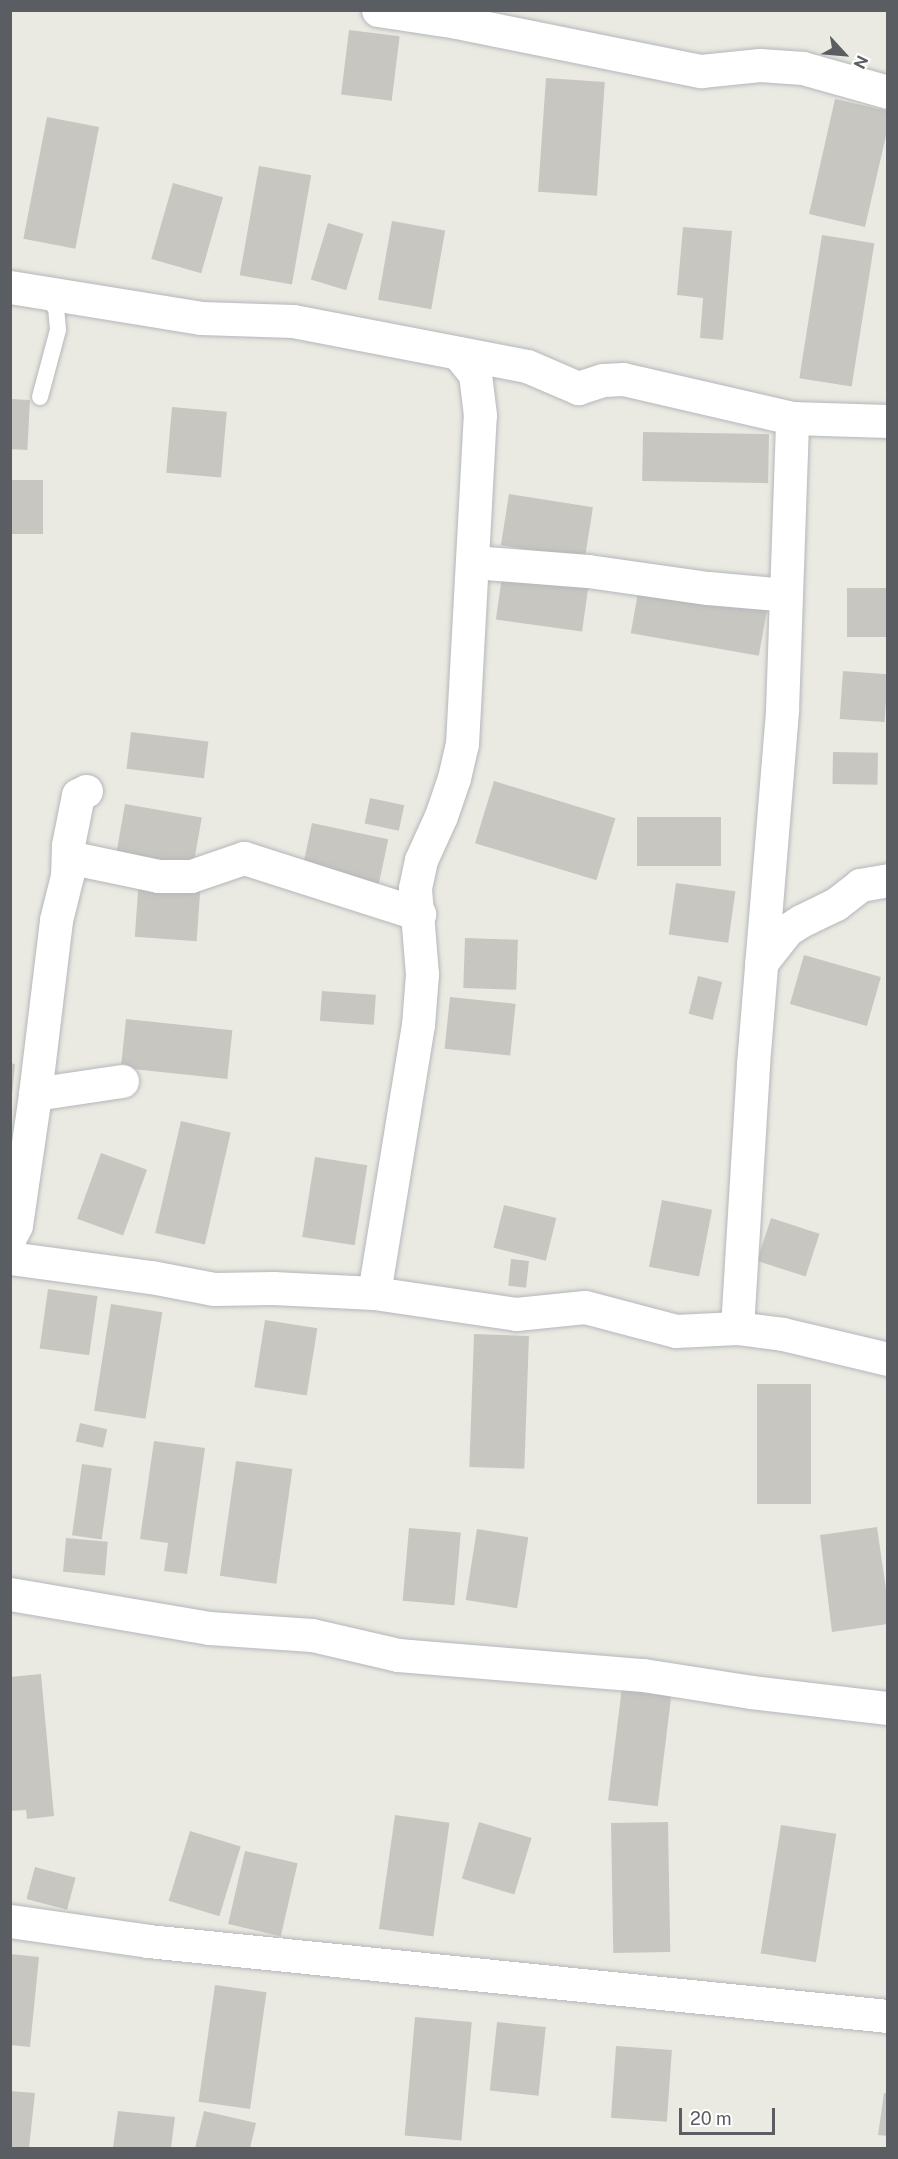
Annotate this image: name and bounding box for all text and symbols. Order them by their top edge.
north arrow [814,24,874,84]
text: N [849,52,872,72]
scale bar [682,2096,778,2134]
text: 20 m [690,2108,732,2129]

